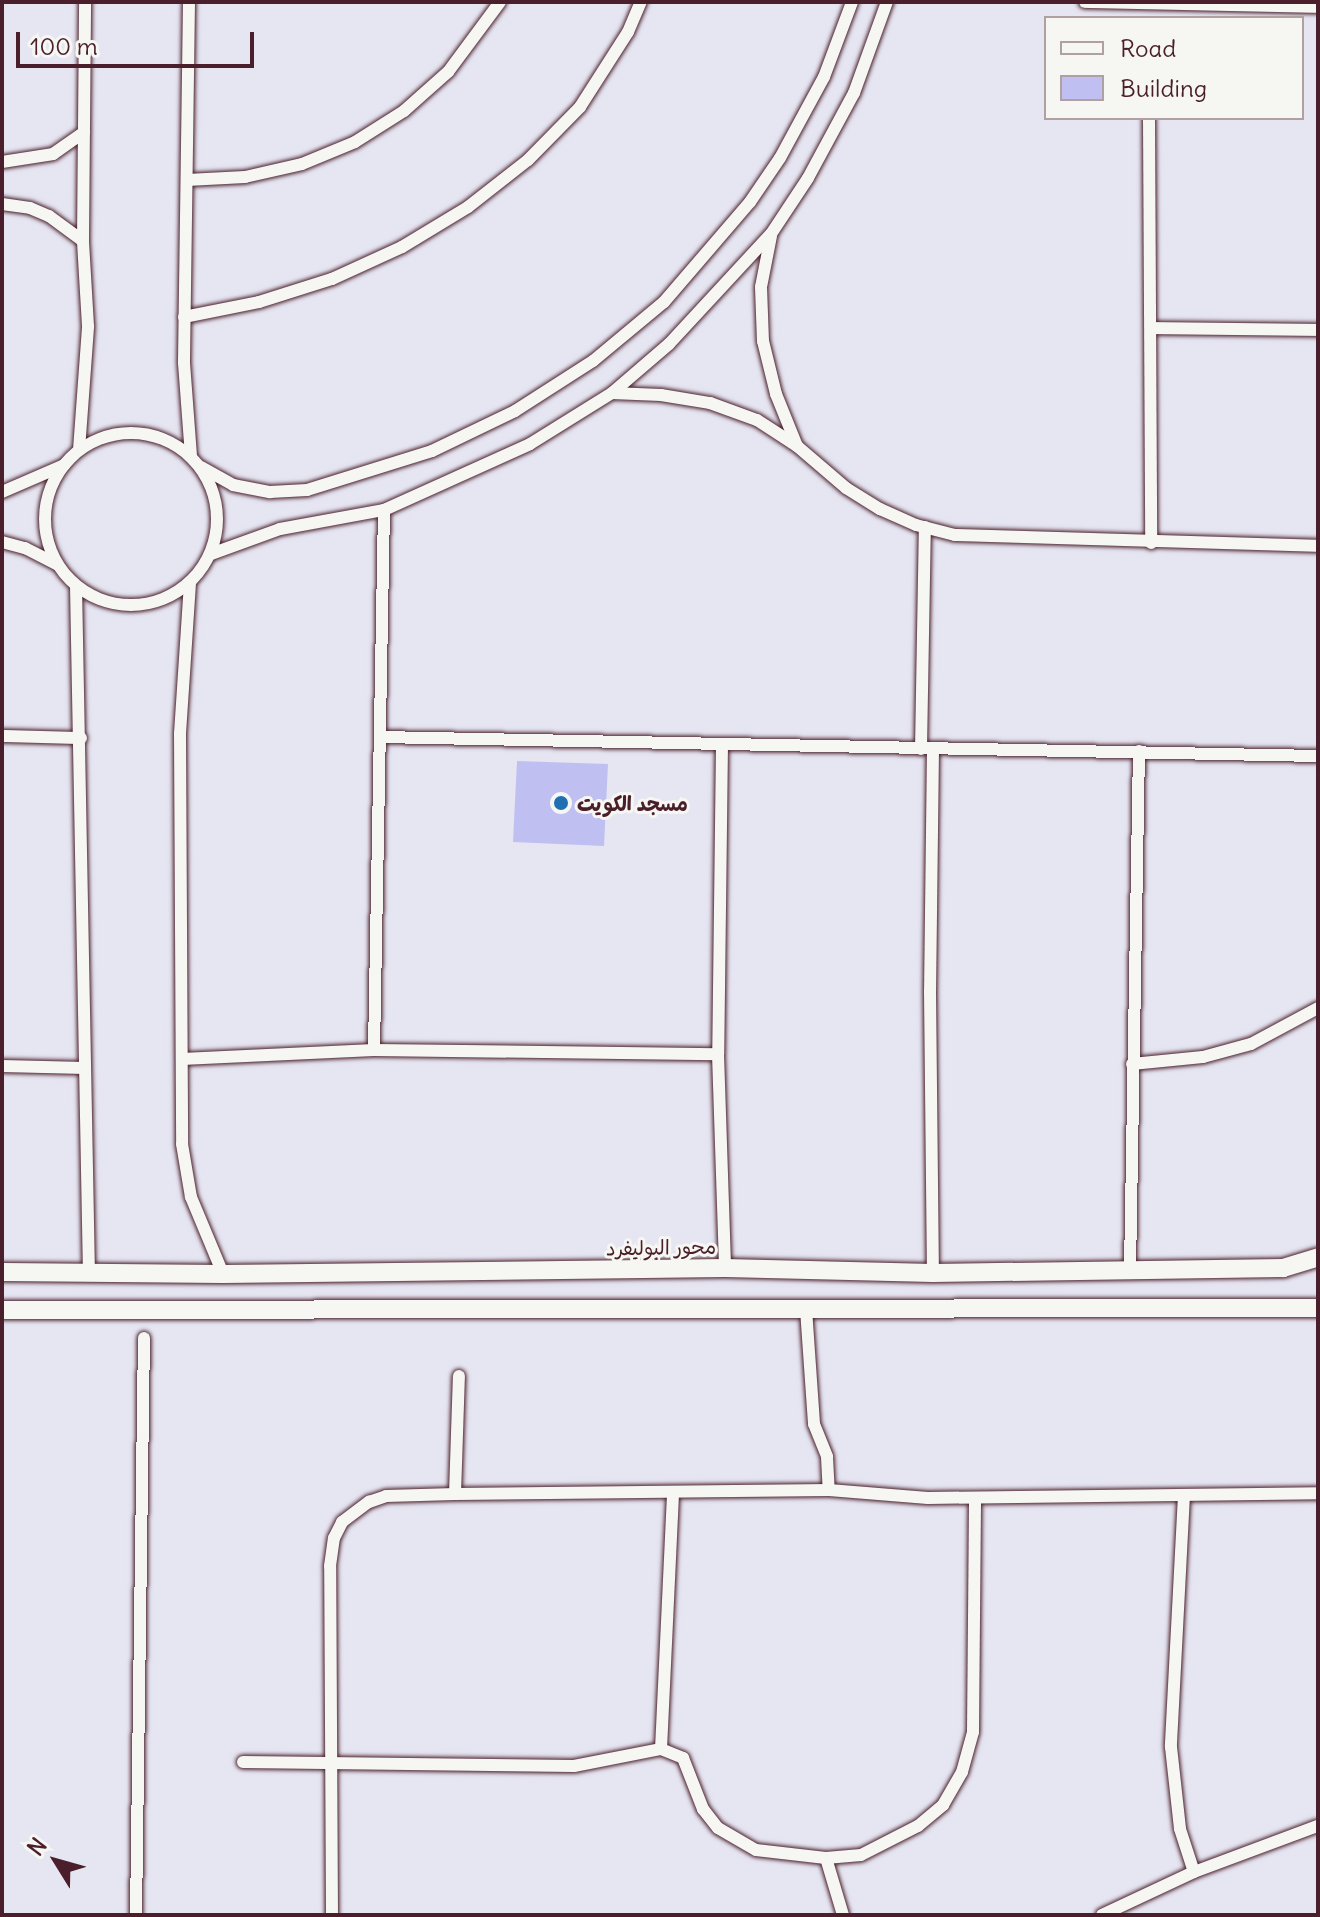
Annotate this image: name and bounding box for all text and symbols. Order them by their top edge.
scale bar [20,16,258,66]
legend [1044,16,1304,120]
text: 100 m [30,31,98,61]
text: Road [1120,33,1176,63]
text: Building [1120,73,1207,103]
place label: مسجد الكويت [577,791,688,815]
marker: مسجد الكويت [552,794,570,812]
street label: محور البوليفرد [606,1234,716,1260]
north arrow [16,1821,96,1901]
text: N [21,1832,53,1861]

